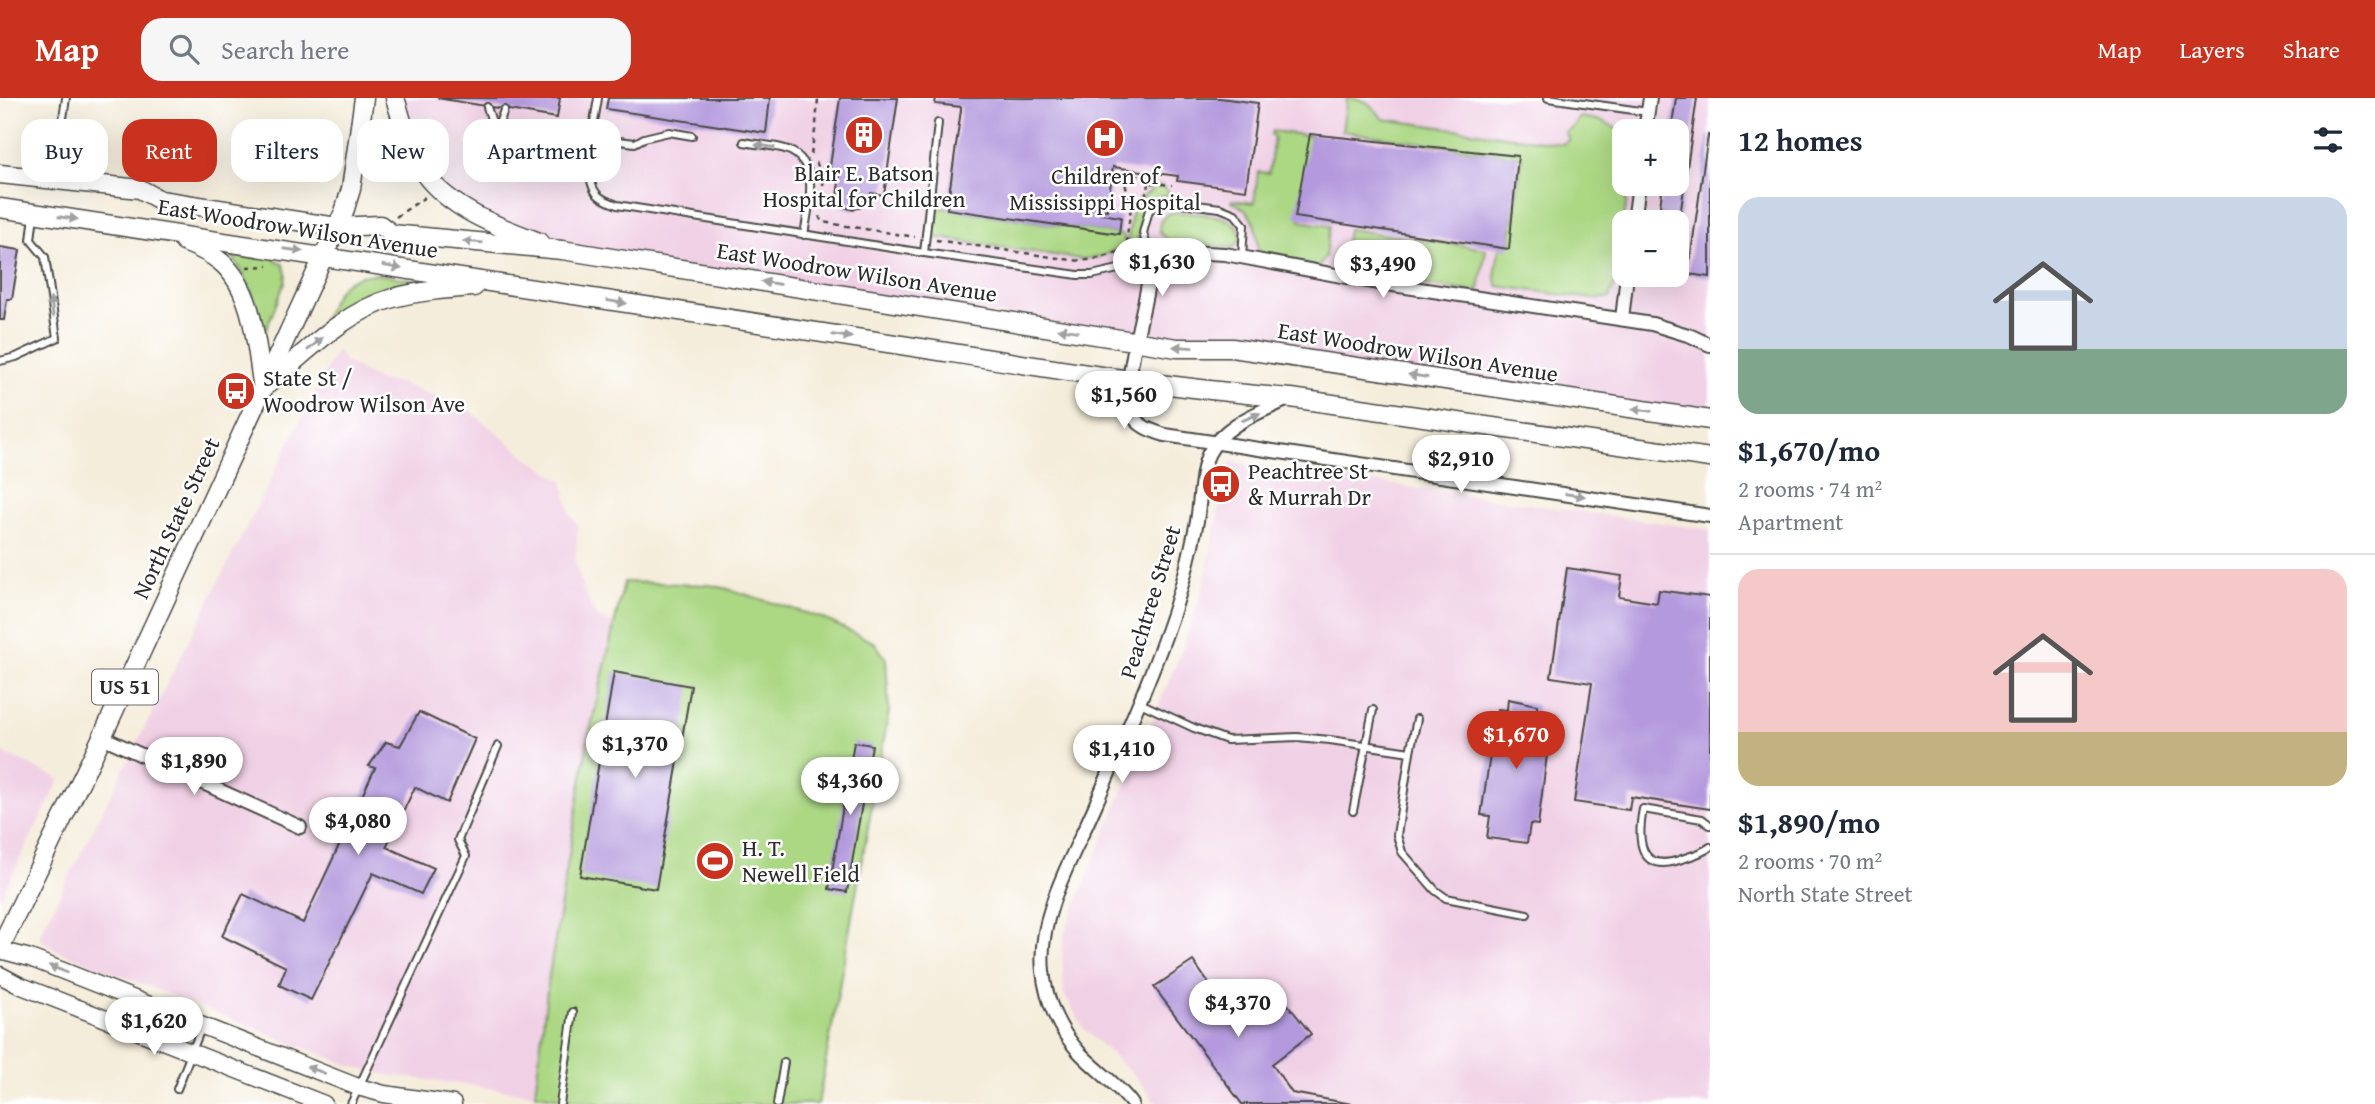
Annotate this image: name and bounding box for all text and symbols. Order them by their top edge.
search box [141,18,631,81]
text: Map [35,25,99,73]
icon: search [165,30,203,68]
text: Search here [221,30,349,69]
text: Map [2098,32,2141,67]
text: Layers [2179,32,2245,67]
text: Share [2283,32,2340,67]
building icon: Blair E. Batson Hospital for Children [843,114,885,156]
hospital icon: Children of Mississippi Hospital [1084,117,1126,159]
text: 12 homes [1738,118,1863,162]
chip: Buy [21,119,108,182]
chip: Rent [122,119,217,182]
chip: Filters [231,119,343,182]
chip: New [357,119,449,182]
chip: Apartment [463,119,621,182]
map controls [1612,119,1689,287]
button: + [1612,119,1689,196]
icon: filters [2309,121,2347,159]
one-way arrow [754,140,776,151]
place label: Blair E. Batson Hospital for Children [763,156,965,215]
place label: Children of Mississippi Hospital [1009,159,1201,218]
street label: East Woodrow Wilson Avenue [156,189,440,266]
button: − [1612,210,1689,287]
one-way arrow [57,213,79,224]
street label: East Woodrow Wilson Avenue [715,233,999,310]
one-way arrow [462,236,484,247]
pin: $1,630 [1105,238,1219,298]
pin: $3,490 [1326,240,1440,300]
icon: home [1980,243,2106,369]
text: $1,630 [1129,244,1195,277]
one-way arrow [282,245,304,256]
text: $3,490 [1350,246,1416,279]
one-way arrow [381,262,403,273]
one-way arrow [760,277,782,288]
one-way arrow [47,296,58,318]
one-way arrow [606,297,628,308]
street label: East Woodrow Wilson Avenue [1276,313,1560,390]
one-way arrow [1057,324,1079,335]
one-way arrow [831,330,853,341]
one-way arrow [306,337,323,352]
one-way arrow [1172,342,1194,353]
place label: State St / Woodrow Wilson Ave [263,361,465,420]
bus stop icon: State St / Woodrow Wilson Ave [215,370,257,412]
one-way arrow [1406,371,1428,382]
pin: $1,560 [1067,372,1181,431]
text: $1,560 [1091,377,1157,410]
one-way arrow [1631,405,1653,416]
one-way arrow [1241,411,1262,422]
text: $1,670/mo [1738,428,1880,472]
street label: North State Street [124,432,227,604]
pin: $2,910 [1404,436,1518,495]
text: $2,910 [1428,441,1494,474]
place label: Peachtree St & Murrah Dr [1248,454,1371,513]
bus stop icon: Peachtree St & Murrah Dr [1200,463,1242,505]
text: 2 rooms · 74 m² [1738,472,1882,505]
one-way arrow [1564,490,1586,501]
text: Apartment [1738,505,1843,538]
street label: Peachtree Street [1111,521,1189,683]
icon: home [1980,615,2106,741]
road number: US 51 [92,670,158,704]
pin: $1,670 [1459,712,1573,771]
text: $1,670 [1483,717,1549,750]
pin: $1,370 [578,720,692,780]
text: $1,370 [602,726,668,759]
pin: $1,410 [1065,726,1179,785]
text: $1,410 [1089,731,1155,764]
pin: $1,890 [137,738,251,797]
text: $1,890 [161,743,227,776]
pin: $4,360 [793,758,907,817]
text: $4,360 [817,763,883,796]
pin: $4,080 [301,798,415,857]
text: $1,890/mo [1738,800,1880,844]
text: $4,080 [325,803,391,836]
place label: H. T. Newell Field [742,831,860,890]
sports icon: H. T. Newell Field [694,840,736,882]
text: 2 rooms · 70 m² [1738,844,1882,877]
text: North State Street [1738,877,1913,910]
one-way arrow [48,964,69,975]
pin: $4,370 [1181,979,1295,1039]
text: $4,370 [1205,985,1271,1018]
pin: $1,620 [97,998,211,1057]
text: $1,620 [121,1003,187,1036]
one-way arrow [305,1065,326,1076]

